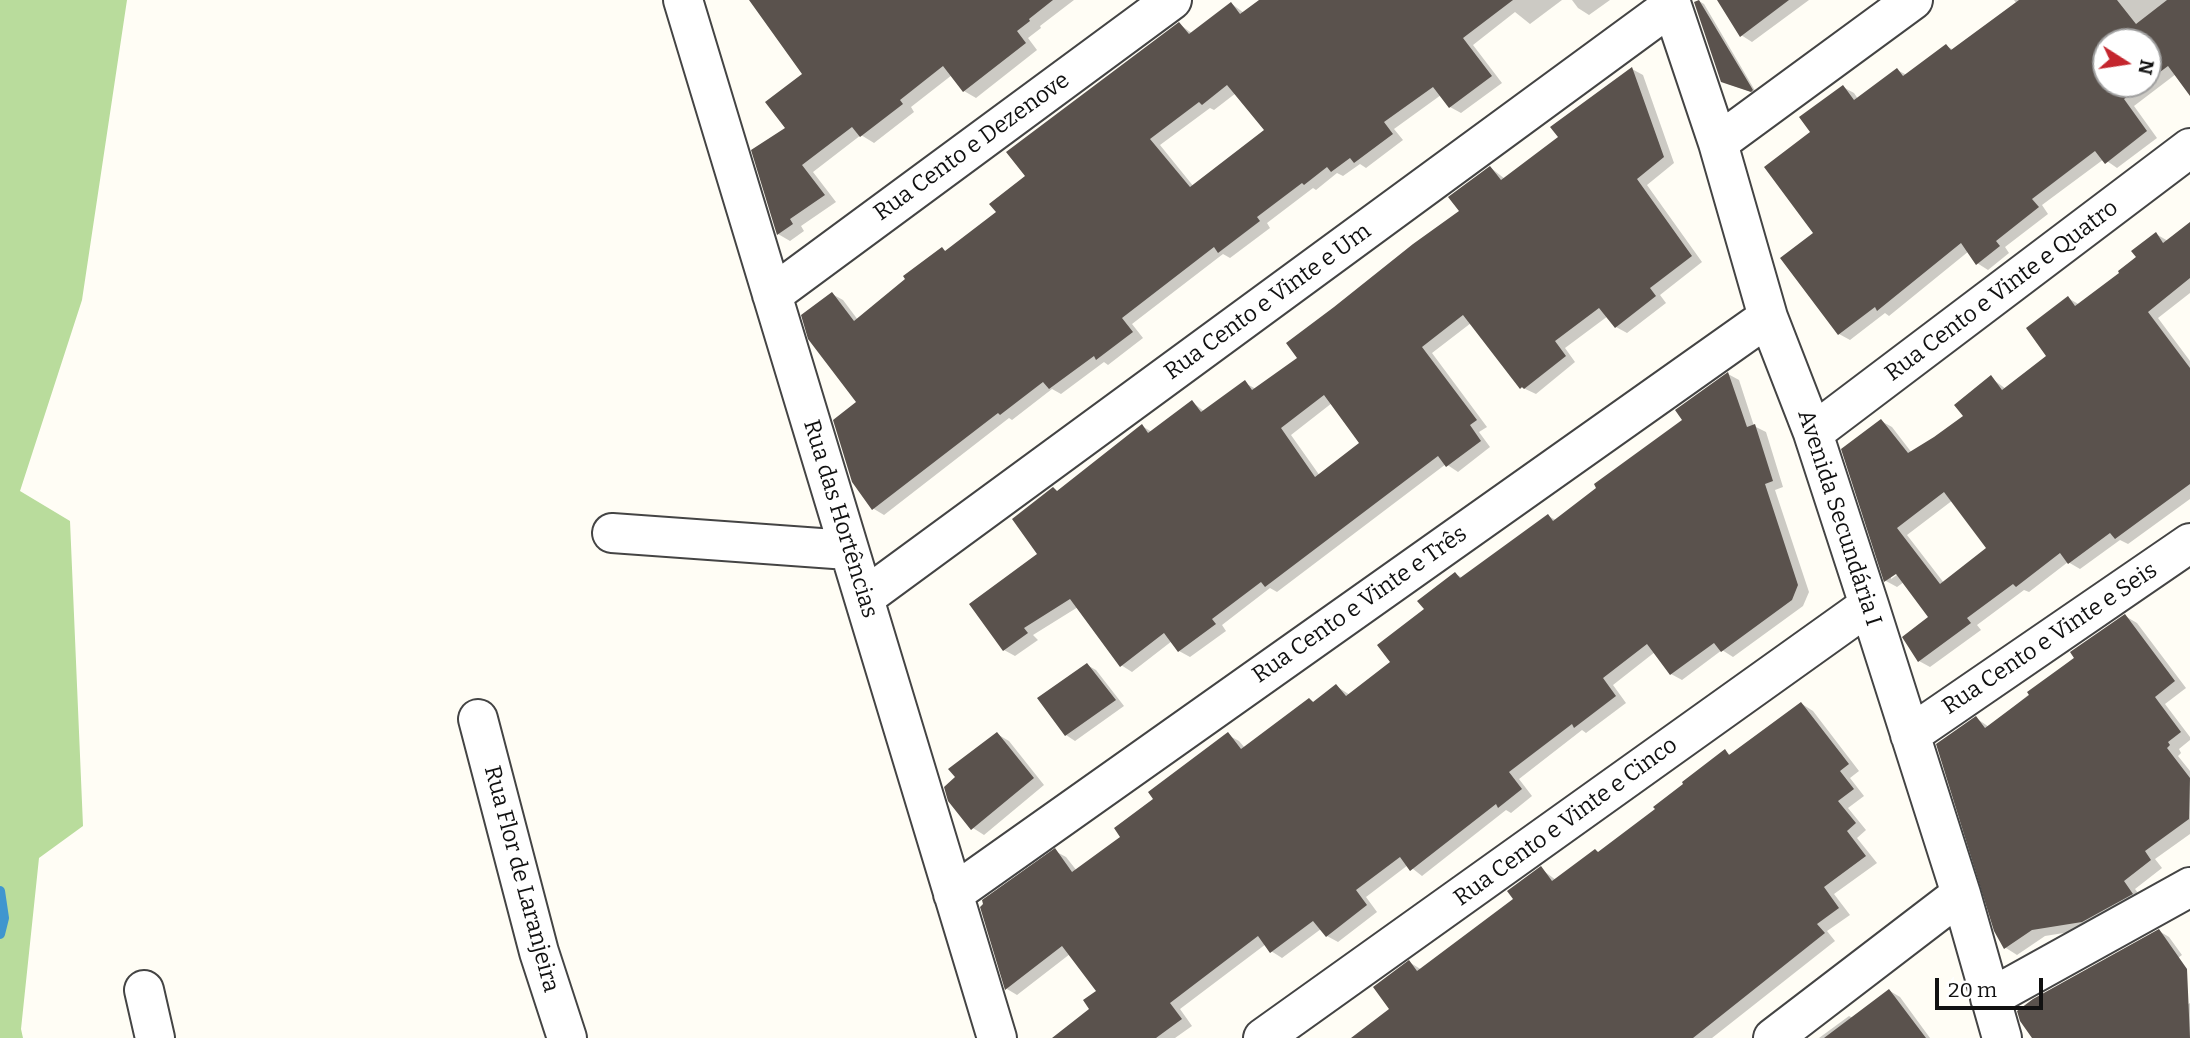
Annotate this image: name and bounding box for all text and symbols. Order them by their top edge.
north arrow [2092,28,2162,98]
text: N [2133,57,2159,77]
street label: Rua Cento e Dezenove [869,67,1075,227]
street label: Rua Cento e Vinte e Quatro [1880,194,2124,388]
street label: Rua Cento e Vinte e Um [1159,218,1377,386]
street label: Avenida Secundária I [1791,407,1887,629]
street label: Rua das Hortências [797,417,883,621]
street label: Rua Cento e Vinte e Três [1247,520,1473,690]
street label: Rua Cento e Vinte e Seis [1937,557,2163,721]
street label: Rua Cento e Vinte e Cinco [1449,732,1683,912]
street label: Rua Flor de Laranjeira [477,763,565,995]
scale bar [1938,964,2046,1008]
text: 20 m [1948,977,1997,1003]

